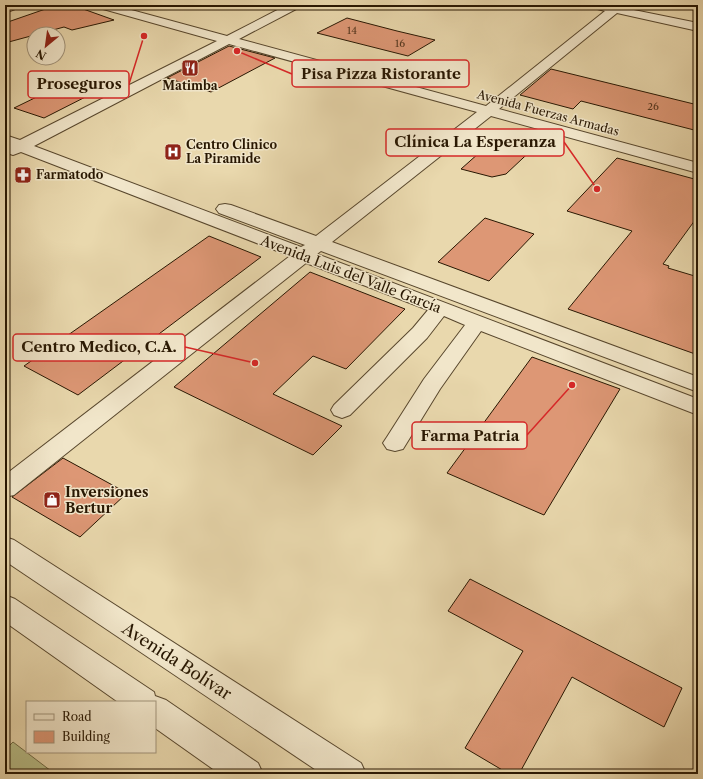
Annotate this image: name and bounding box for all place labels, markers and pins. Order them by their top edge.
restaurant icon: Matimba [180,58,200,78]
callout: Pisa Pizza Ristorante [292,60,469,87]
callout: Proseguros [28,71,129,98]
place label: Matimba [162,78,219,93]
callout: Clínica La Esperanza [386,129,564,156]
place label: Centro Clinico La Piramide [186,137,277,166]
hospital icon: Centro Clinico La Piramide [163,142,183,162]
pharmacy icon: Farmatodo [13,165,33,185]
place label: Farmatodo [36,167,104,182]
callout: Centro Medico, C.A. [13,334,185,361]
callout: Farma Patria [412,422,527,449]
place label: Inversiones Bertur [65,483,148,517]
shop icon: Inversiones Bertur [42,490,62,510]

